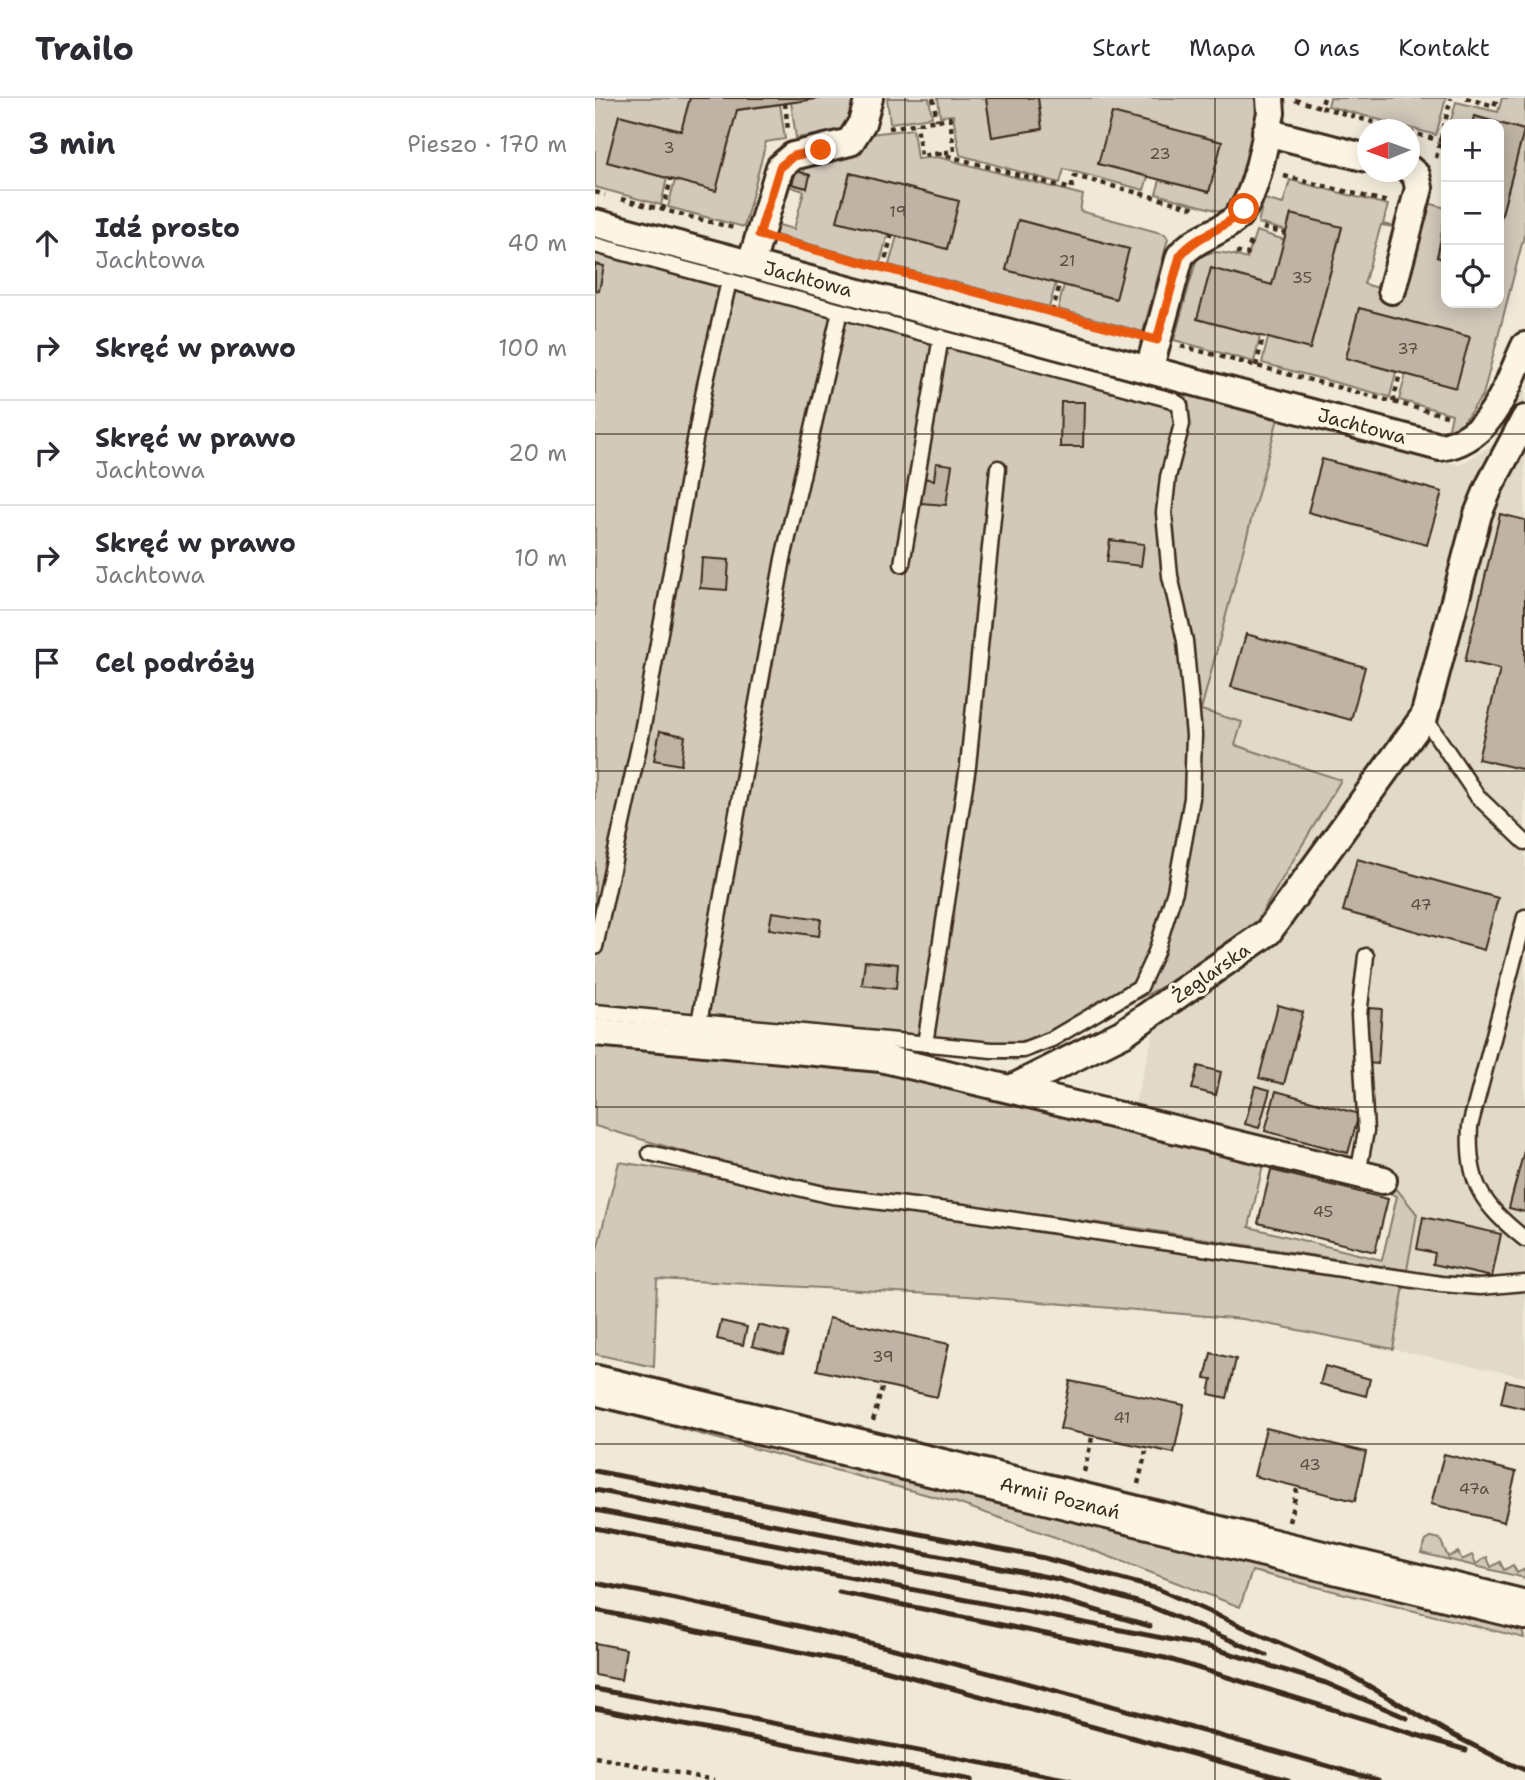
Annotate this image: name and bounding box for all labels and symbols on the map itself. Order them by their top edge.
north arrow [1357,119,1420,182]
route end [805,134,836,165]
house number: 3 [663,137,675,158]
house number: 23 [1149,143,1171,164]
route start [1228,193,1259,224]
house number: 19 [889,201,907,222]
house number: 21 [1058,250,1076,271]
street label: Jachtowa [761,255,855,303]
house number: 35 [1292,267,1312,288]
house number: 37 [1397,338,1419,359]
street label: Jachtowa [1315,402,1409,450]
house number: 47 [1410,894,1432,915]
street label: Żeglarska [1167,937,1255,1009]
house number: 45 [1313,1201,1333,1222]
house number: 39 [872,1346,894,1367]
house number: 41 [1113,1407,1131,1428]
house number: 43 [1299,1454,1321,1475]
street label: Armii Poznań [997,1471,1123,1525]
house number: 47a [1459,1478,1489,1499]

